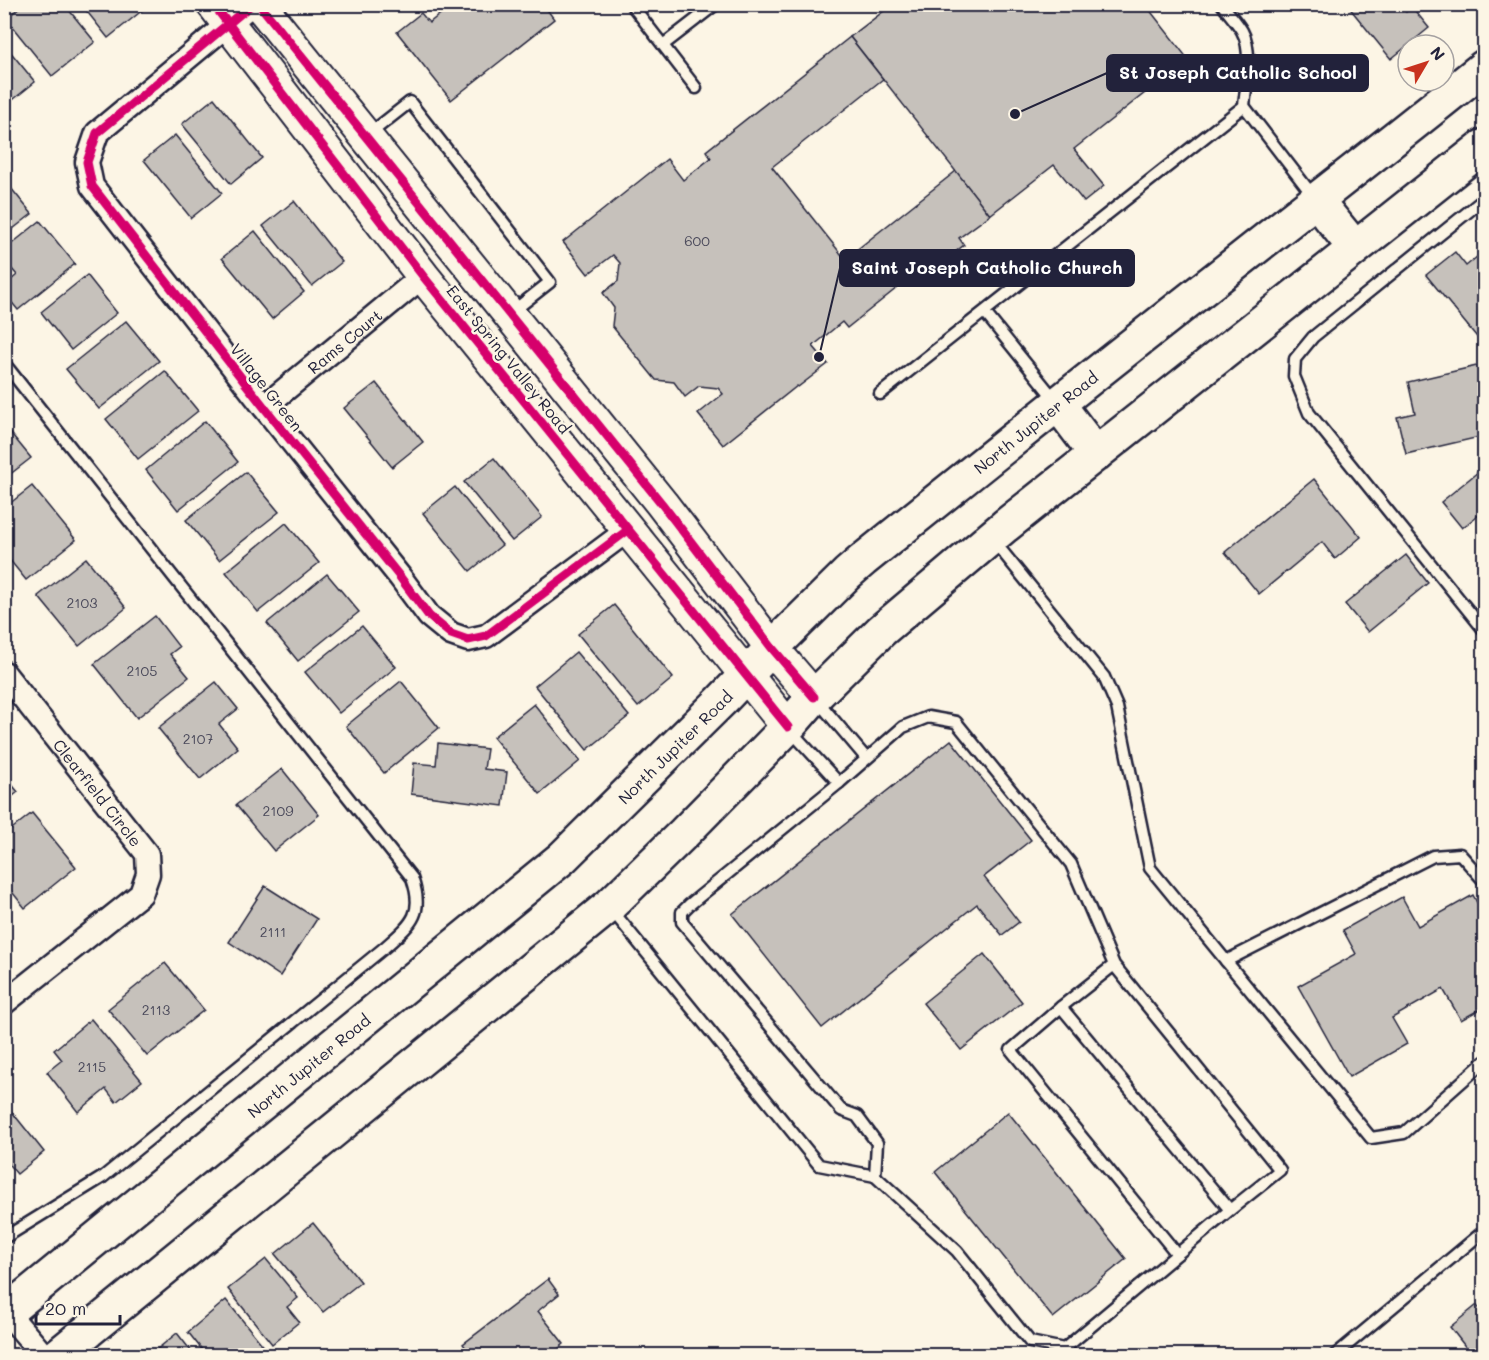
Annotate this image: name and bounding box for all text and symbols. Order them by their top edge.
north arrow [1396,33,1456,93]
text: N [1426,42,1450,65]
callout: St Joseph Catholic School [1107,55,1368,91]
text: St Joseph Catholic School [1119,60,1357,84]
house number: 600 [684,231,710,250]
callout: Saint Joseph Catholic Church [840,250,1134,286]
text: Saint Joseph Catholic Church [852,255,1122,279]
street label: East Spring Valley Road [442,280,576,438]
street label: Rams Court [303,304,386,378]
street label: Village Green [226,339,308,435]
street label: North Jupiter Road [969,366,1102,478]
house number: 2103 [67,593,97,612]
house number: 2105 [127,661,157,680]
street label: North Jupiter Road [613,686,736,808]
house number: 2107 [183,729,213,748]
street label: Clearfield Circle [49,734,147,850]
house number: 2109 [263,801,293,820]
house number: 2111 [260,922,286,941]
house number: 2113 [142,1000,170,1019]
street label: North Jupiter Road [242,1009,374,1122]
house number: 2115 [78,1057,106,1076]
scale bar [36,1288,120,1326]
text: 20 m [45,1296,86,1320]

